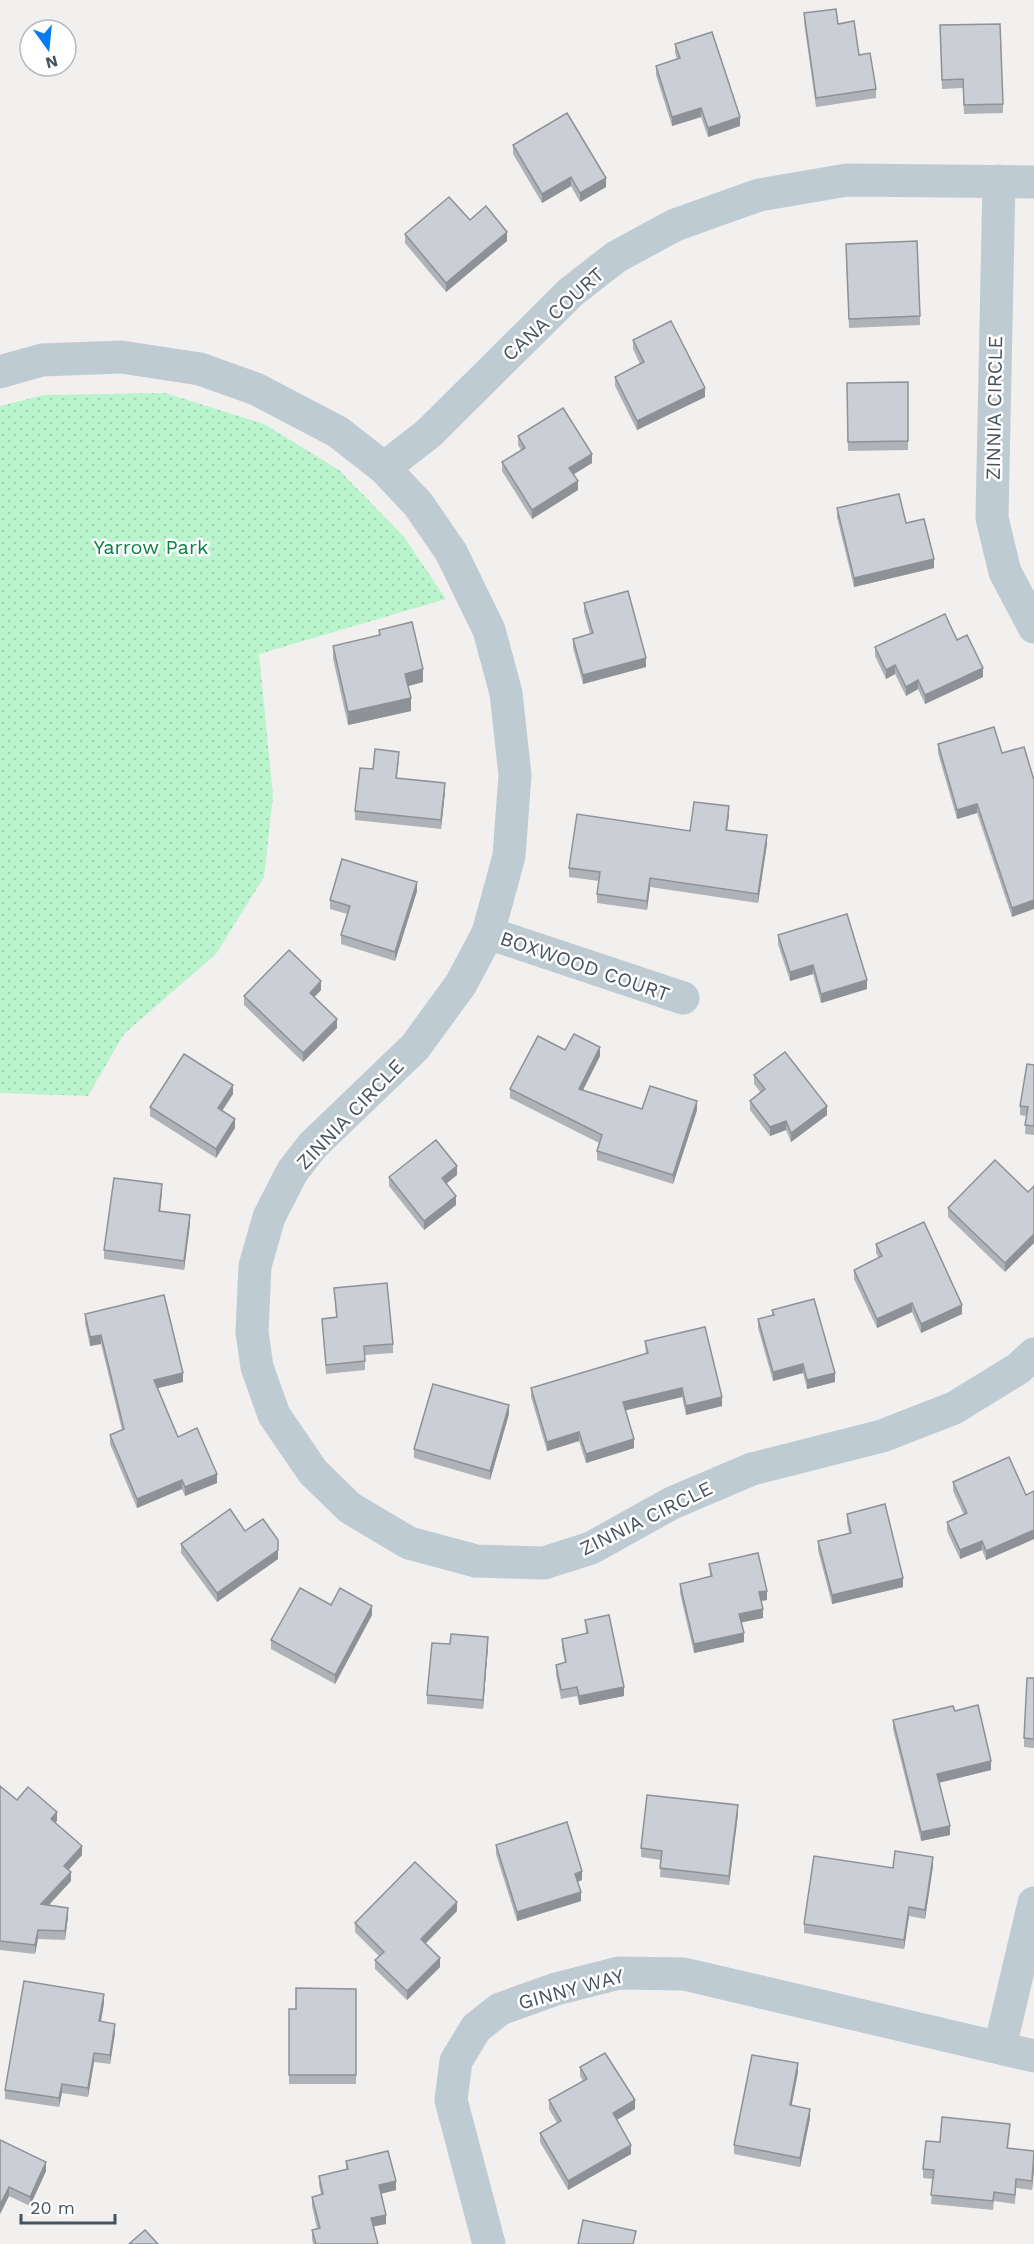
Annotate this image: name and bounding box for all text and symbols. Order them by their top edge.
north arrow [18,18,78,78]
text: N [44,51,60,73]
street label: CANA COURT [497,262,609,366]
street label: ZINNIA CIRCLE [981,336,1007,480]
park label: Yarrow Park [94,535,208,559]
street label: BOXWOOD COURT [497,926,673,1006]
street label: ZINNIA CIRCLE [291,1054,409,1174]
street label: ZINNIA CIRCLE [576,1476,716,1560]
street label: GINNY WAY [516,1963,627,2015]
scale bar [21,2187,116,2225]
text: 20 m [30,2197,75,2218]

